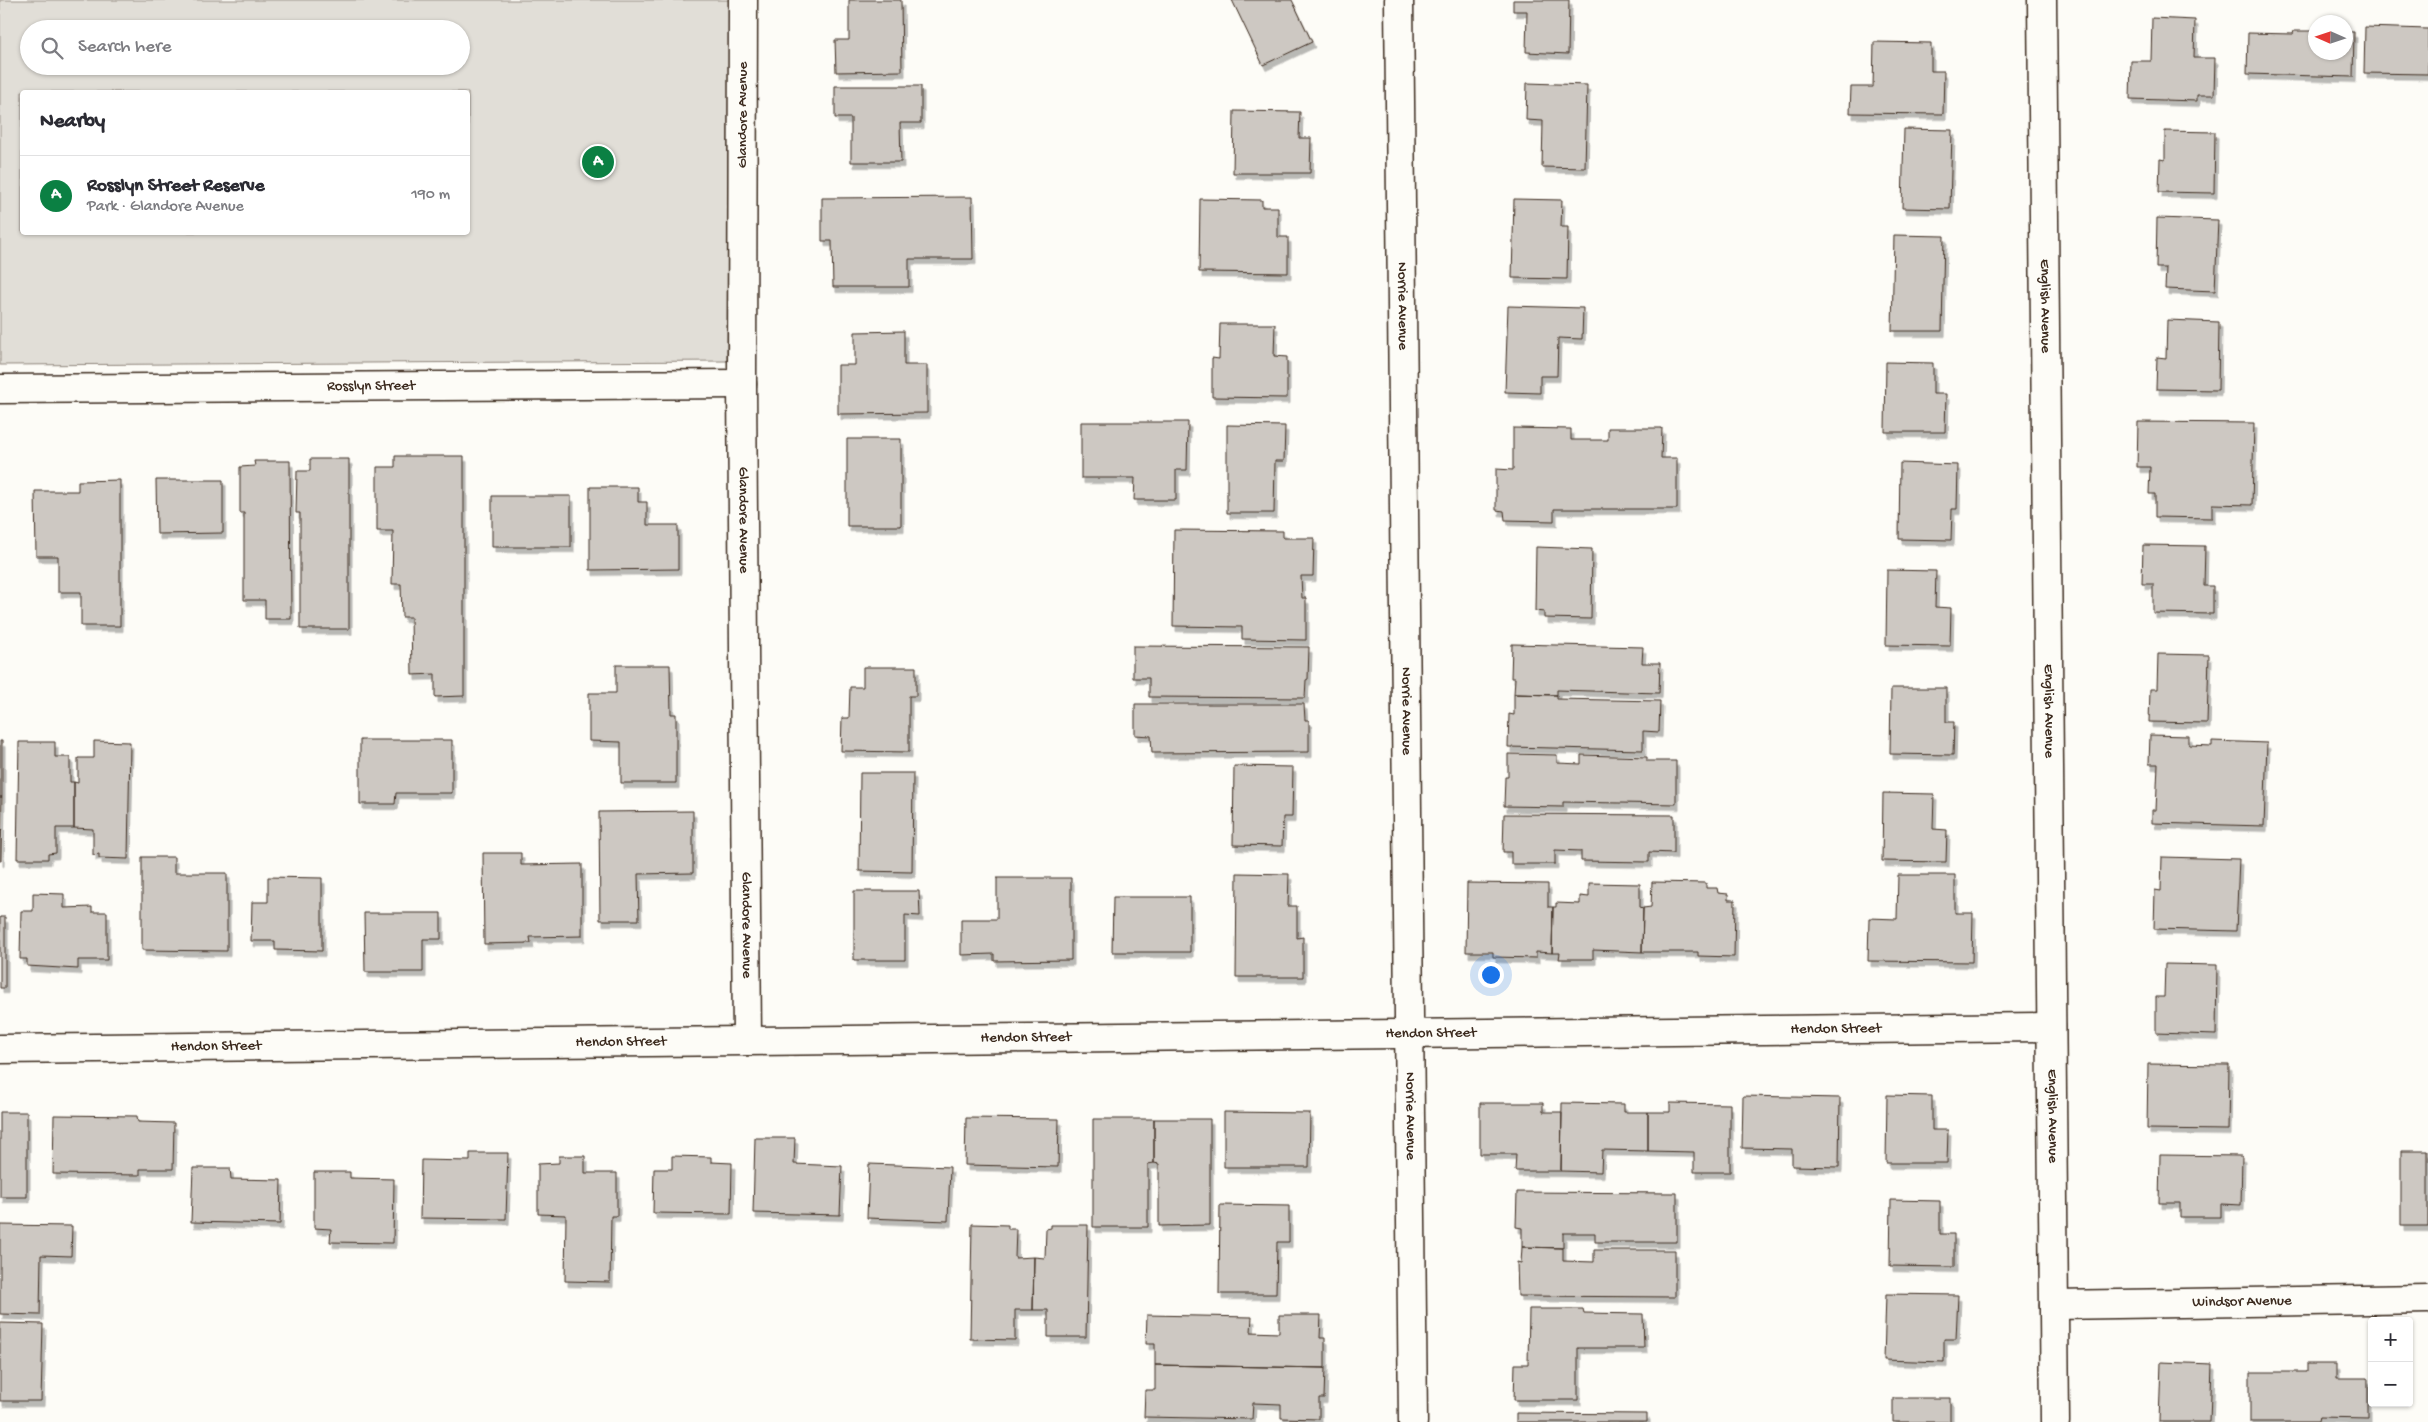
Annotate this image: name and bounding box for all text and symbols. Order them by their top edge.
north arrow [2308,15,2353,60]
search box [20,20,470,75]
icon: search [38,34,66,62]
text: Search here [78,36,172,59]
street label: Glandore Avenue [734,61,752,168]
text: Nearby [40,110,105,135]
pin: A [582,143,614,181]
text: Rosslyn Street Reserve [87,175,265,198]
text: A [51,186,61,205]
text: 190 m [411,186,450,205]
text: Park · Glandore Avenue [87,198,244,217]
street label: English Avenue [2035,259,2054,353]
street label: Norrie Avenue [1393,262,1411,350]
street label: Rosslyn Street [327,377,417,396]
street label: Glandore Avenue [734,467,752,574]
street label: English Avenue [2039,664,2058,758]
street label: Norrie Avenue [1397,667,1415,755]
street label: Glandore Avenue [737,872,756,979]
your location [1478,962,1504,988]
street label: Hendon Street [1790,1020,1883,1039]
street label: Hendon Street [1385,1024,1478,1043]
street label: Hendon Street [980,1028,1073,1047]
street label: Hendon Street [575,1033,668,1052]
street label: Hendon Street [171,1037,263,1056]
street label: English Avenue [2043,1069,2062,1163]
street label: Norrie Avenue [1401,1072,1419,1160]
street label: Windsor Avenue [2192,1292,2292,1312]
map controls [2368,1317,2413,1407]
button: + [2368,1317,2413,1362]
button: − [2368,1362,2413,1407]

